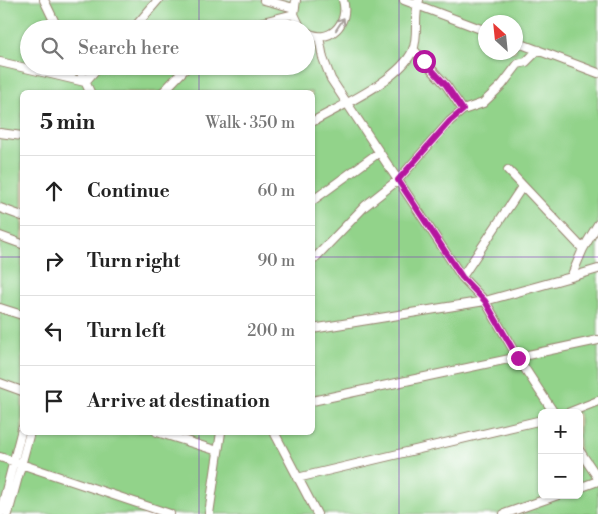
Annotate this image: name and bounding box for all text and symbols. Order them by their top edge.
north arrow [478,15,523,60]
one-way arrow [334,17,345,31]
search box [20,20,315,75]
icon: search [38,34,66,62]
text: Search here [78,36,179,60]
route start [413,50,436,73]
text: 5 min [40,110,95,136]
text: Walk · 350 m [206,113,295,133]
icon: ahead [40,177,68,205]
text: Continue [87,179,170,203]
text: 60 m [257,181,295,201]
icon: right [40,247,68,275]
text: Turn right [87,249,180,273]
text: 90 m [257,251,295,271]
icon: left [40,317,68,345]
text: Turn left [87,319,166,343]
text: 200 m [247,321,295,341]
route end [507,347,530,370]
icon: arrive [40,387,68,415]
text: Arrive at destination [87,389,270,413]
map controls [538,409,583,499]
button: + [538,409,583,454]
button: − [538,454,583,499]

